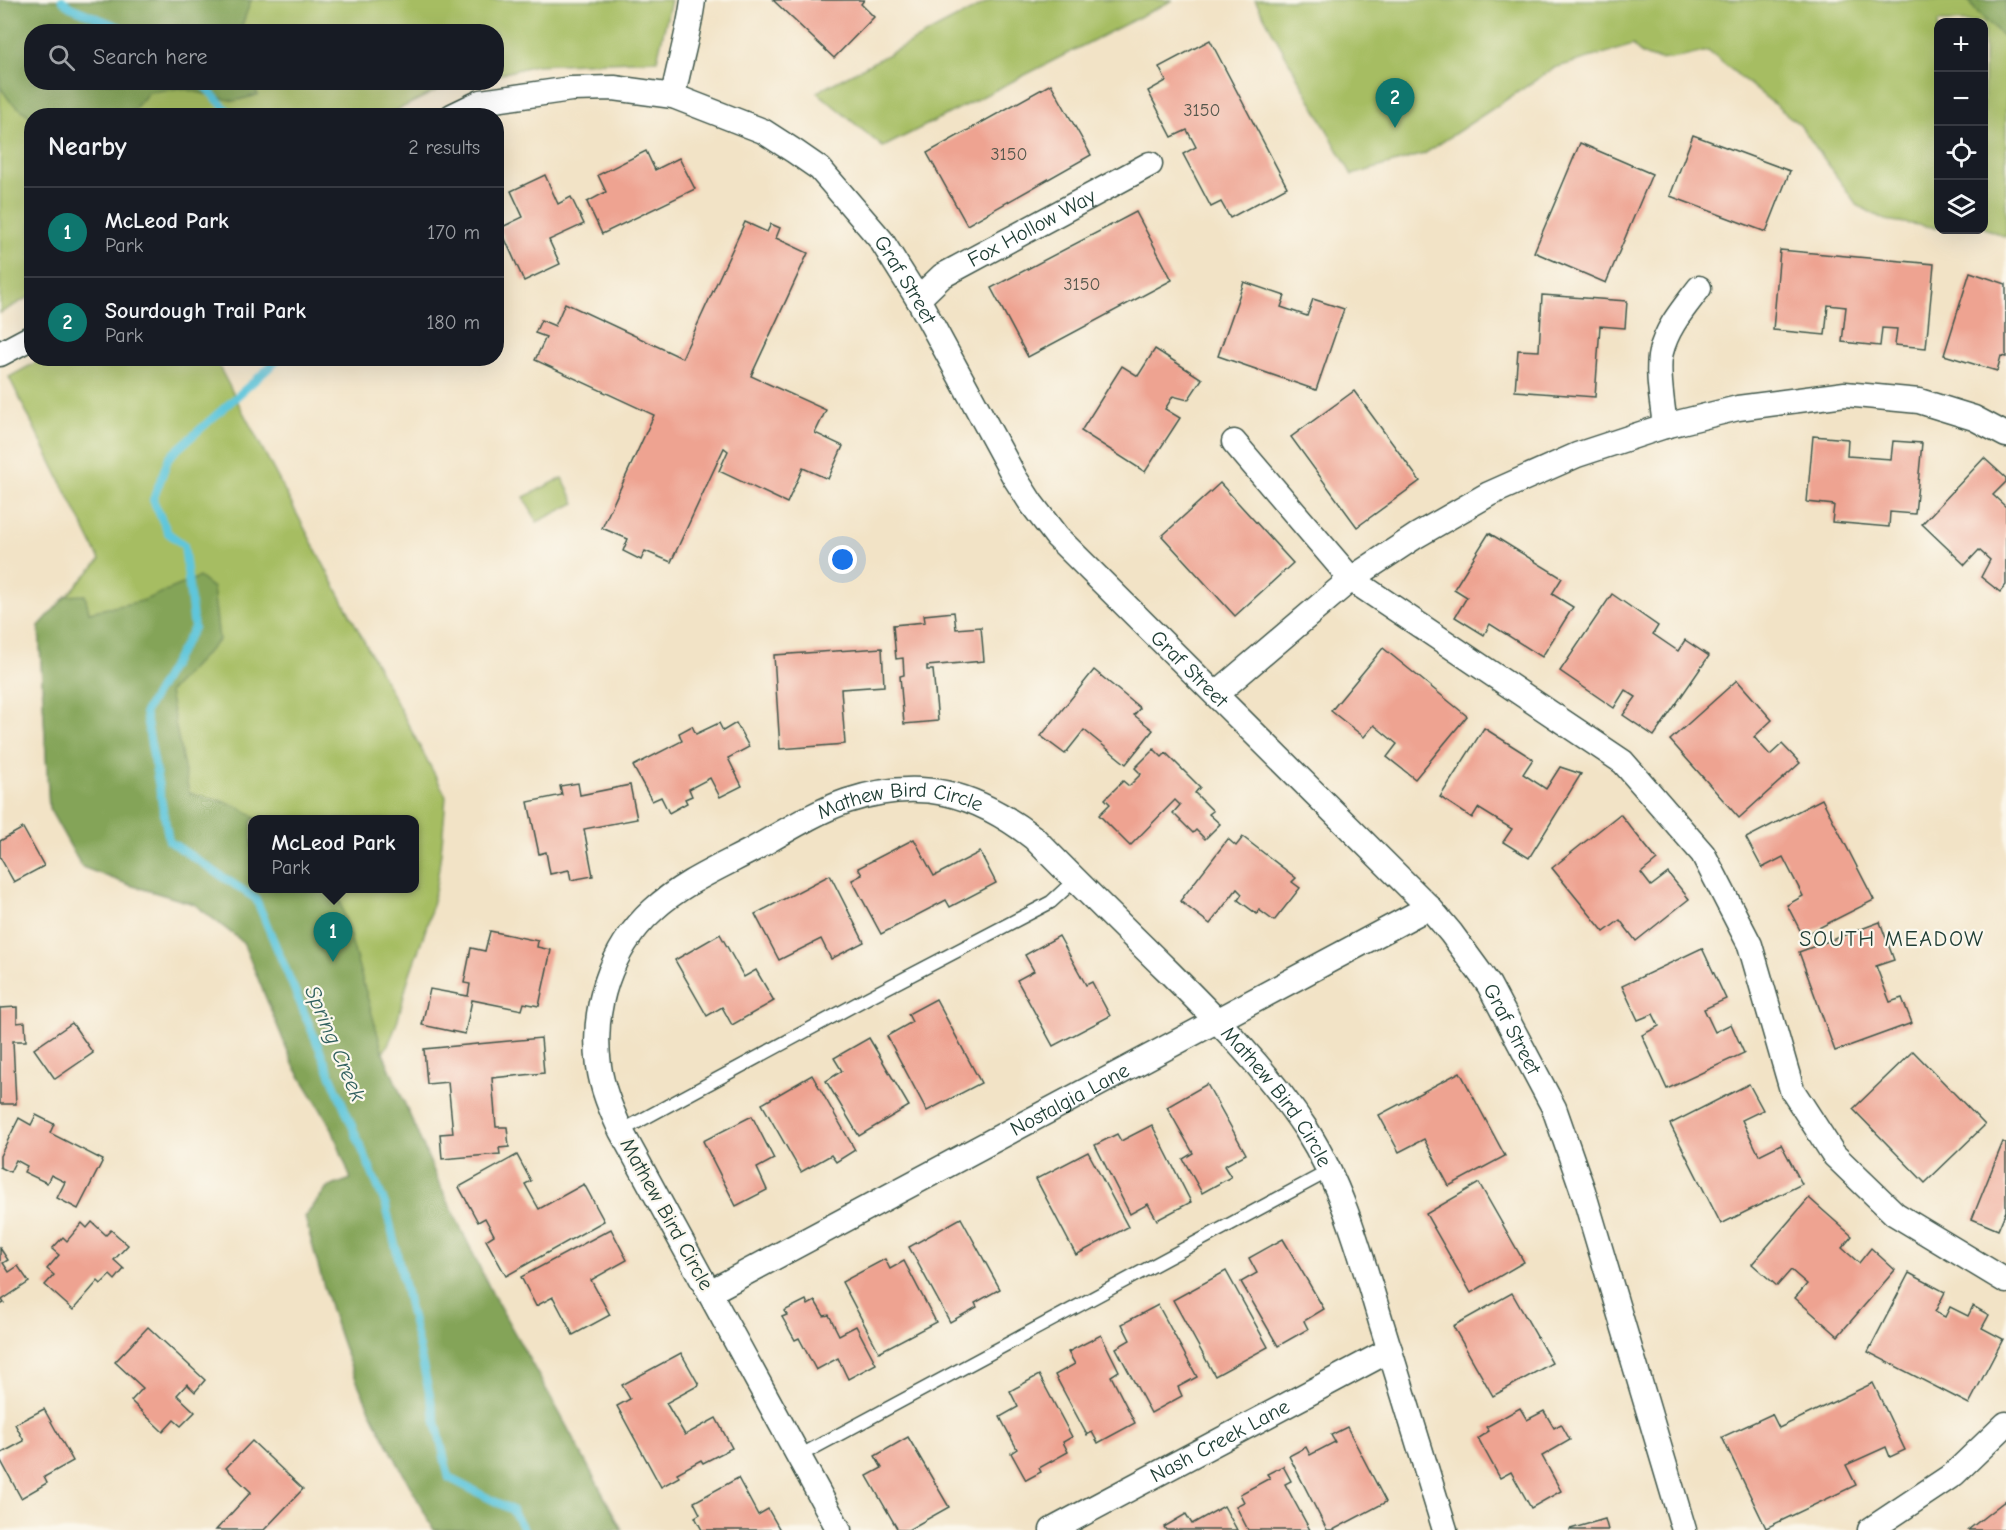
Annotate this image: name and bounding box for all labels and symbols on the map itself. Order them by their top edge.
pin: 2 [1376,78,1414,128]
house number: 3150 [1184,100,1220,121]
house number: 3150 [991,144,1027,165]
street label: Fox Hollow Way [964,183,1100,272]
street label: Graf Street [869,231,942,329]
house number: 3150 [1064,274,1100,295]
your location [828,545,857,574]
street label: Graf Street [1146,625,1234,713]
street label: Mathew Bird Circle [813,778,987,824]
pin: 1 [314,912,352,962]
district label: SOUTH MEADOW [1799,926,1985,952]
street label: Graf Street [1478,979,1547,1079]
water label: Spring Creek [299,982,371,1105]
street label: Mathew Bird Circle [1216,1021,1337,1171]
street label: Nostalgia Lane [1006,1058,1133,1141]
street label: Mathew Bird Circle [615,1134,719,1294]
street label: Nash Creek Lane [1146,1394,1293,1487]

